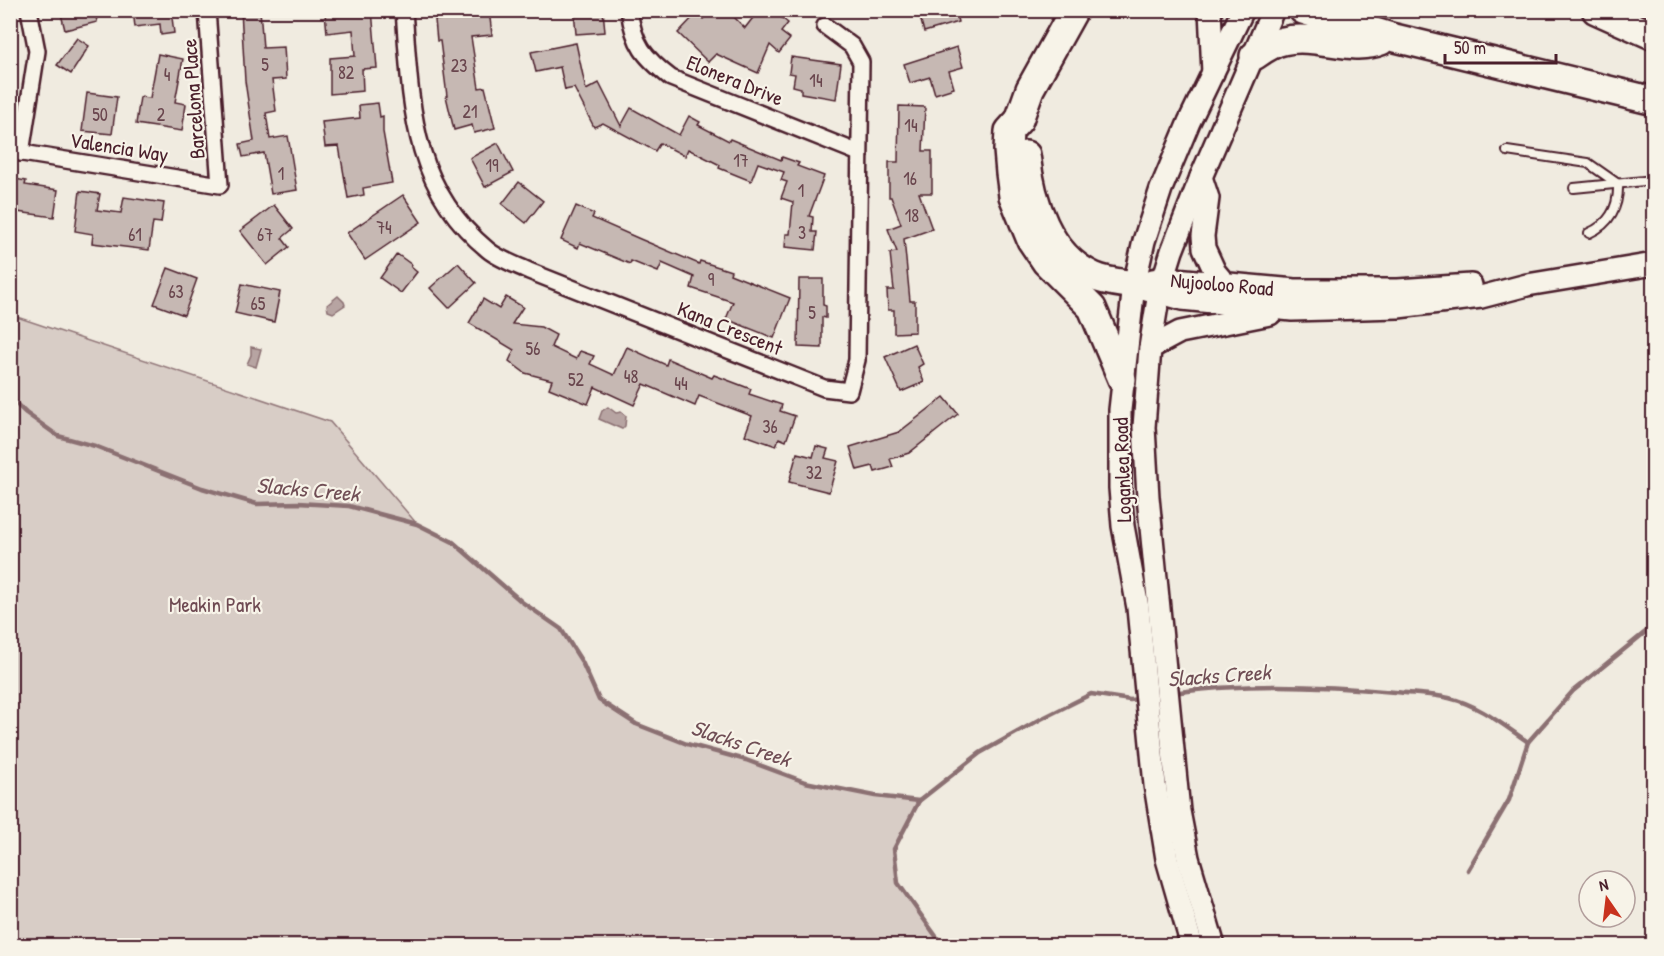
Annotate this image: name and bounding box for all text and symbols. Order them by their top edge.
scale bar [1445,27,1556,65]
text: 50 m [1454,35,1486,60]
street label: Barcelona Place [174,38,212,160]
street label: Elonera Drive [682,47,788,113]
house number: 5 [261,52,269,77]
house number: 23 [451,53,467,78]
house number: 82 [338,60,355,85]
house number: 4 [164,62,171,87]
house number: 14 [809,68,823,93]
house number: 21 [463,99,477,124]
house number: 50 [92,102,108,127]
house number: 2 [157,102,166,127]
house number: 14 [904,113,918,138]
street label: Valencia Way [68,125,170,169]
house number: 17 [733,148,749,173]
house number: 19 [485,153,499,178]
house number: 1 [278,161,284,186]
house number: 16 [903,166,917,191]
house number: 1 [798,178,804,203]
house number: 18 [905,203,919,228]
house number: 74 [376,215,392,240]
house number: 3 [798,220,806,245]
house number: 61 [128,222,142,247]
house number: 67 [257,222,273,247]
street label: Nujooloo Road [1169,265,1275,303]
house number: 9 [708,267,715,292]
house number: 63 [168,279,184,304]
house number: 65 [251,291,266,316]
street label: Kana Crescent [673,294,788,363]
house number: 5 [808,300,816,325]
house number: 56 [526,336,540,361]
house number: 48 [624,364,638,389]
house number: 52 [568,367,585,392]
house number: 44 [674,371,688,396]
house number: 36 [762,414,778,439]
street label: Loganlea Road [1106,417,1138,523]
house number: 32 [806,460,823,485]
water label: Slacks Creek [255,470,362,509]
park label: Meakin Park [169,590,261,619]
water label: Slacks Creek [1167,656,1273,694]
water label: Slacks Creek [687,712,796,775]
north arrow [1577,869,1637,929]
text: N [1597,873,1611,896]

